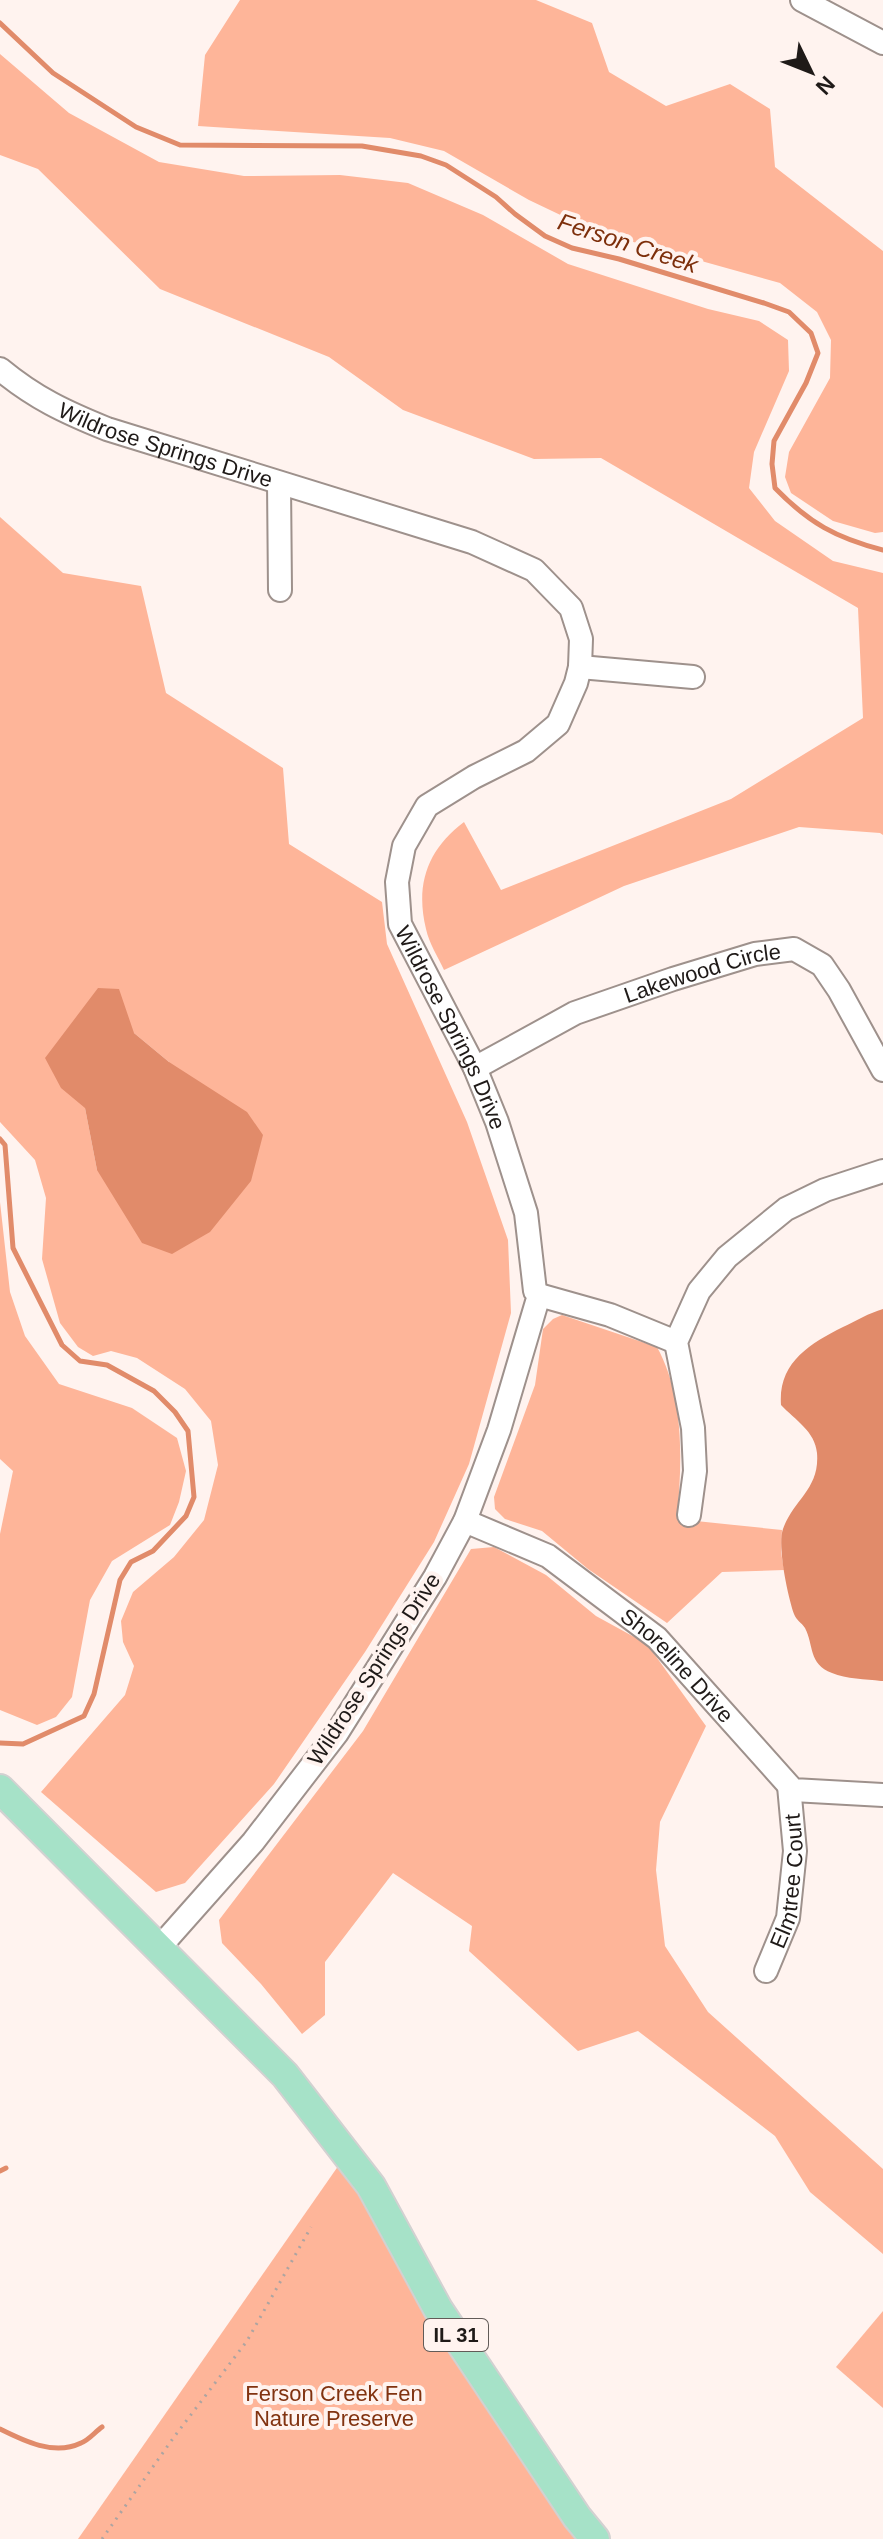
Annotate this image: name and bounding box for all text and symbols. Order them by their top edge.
north arrow [771,32,851,112]
text: N [811,71,840,100]
water label: Ferson Creek [555,208,703,279]
street label: Wildrose Springs Drive [55,397,276,492]
street label: Wildrose Springs Drive [391,921,511,1132]
street label: Lakewood Circle [620,938,782,1008]
street label: Wildrose Springs Drive [303,1568,445,1770]
street label: Shoreline Drive [616,1603,739,1727]
street label: Elmtree Court [764,1813,808,1952]
road number: IL 31 [424,2319,488,2351]
park label: Ferson Creek Fen Nature Preserve [245,2381,423,2431]

